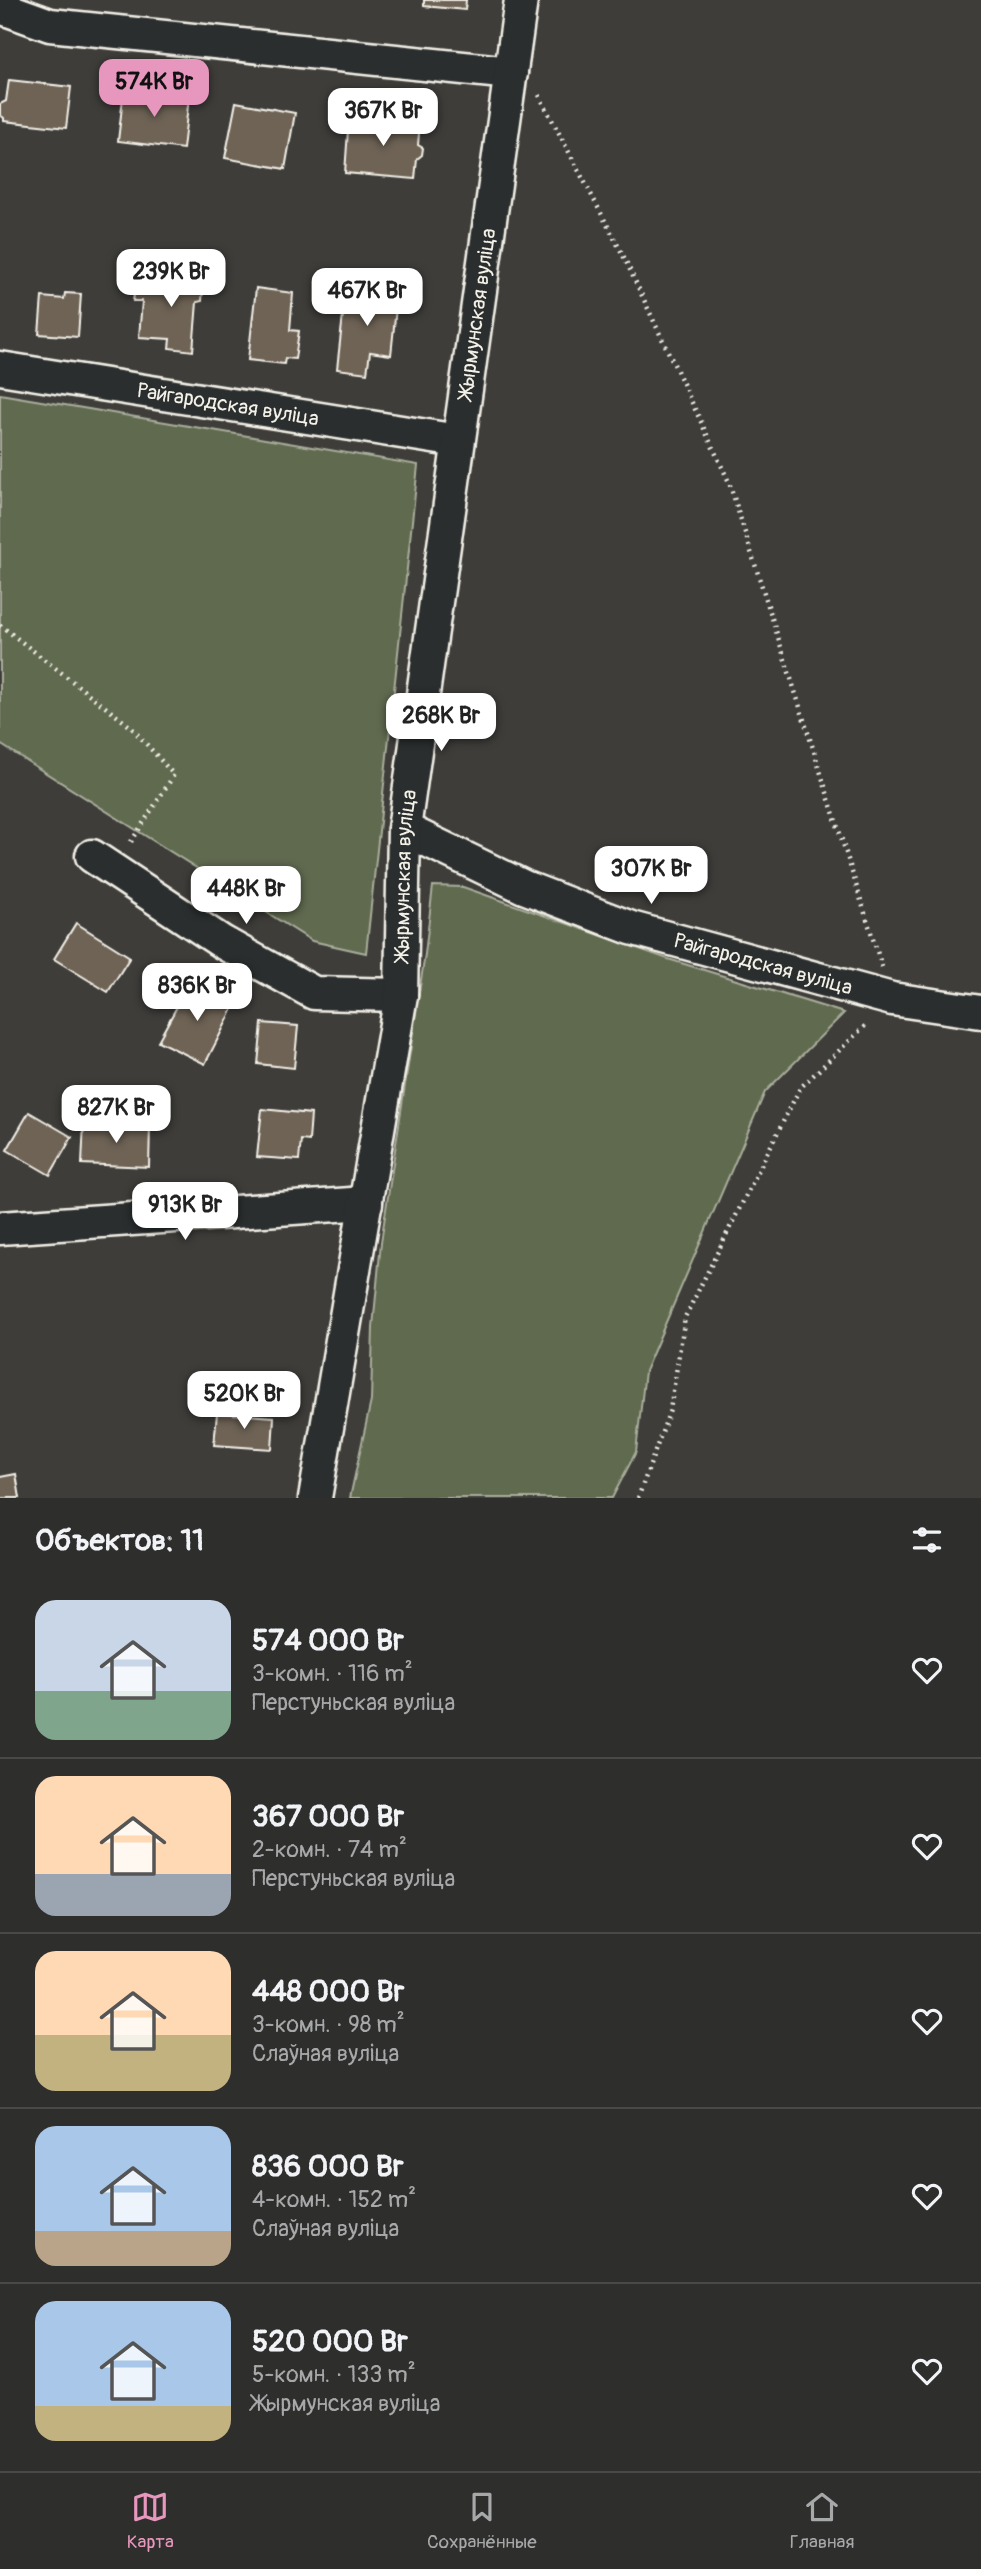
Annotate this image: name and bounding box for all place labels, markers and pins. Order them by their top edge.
pin: 574K Br [89,60,219,119]
pin: 367K Br [318,88,448,148]
pin: 239K Br [106,250,236,309]
pin: 467K Br [302,268,432,328]
pin: 268K Br [376,694,506,753]
pin: 307K Br [586,846,716,906]
pin: 448K Br [181,866,311,926]
pin: 836K Br [132,964,262,1023]
pin: 827K Br [51,1086,181,1145]
pin: 913K Br [120,1182,250,1242]
pin: 520K Br [179,1372,309,1431]

